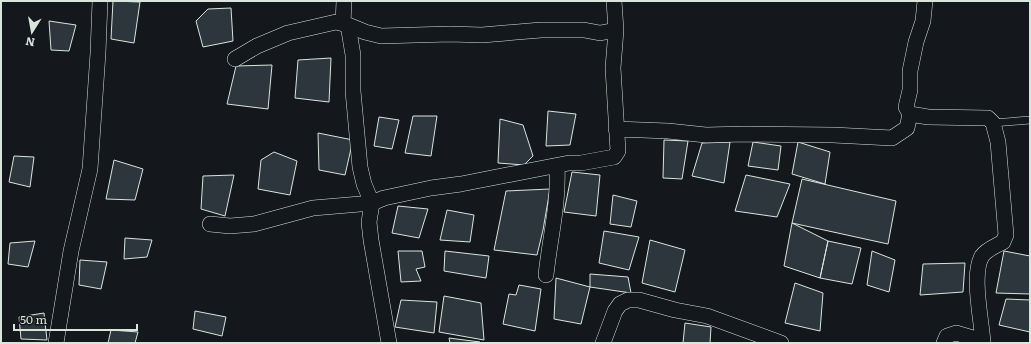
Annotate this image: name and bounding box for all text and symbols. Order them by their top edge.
north arrow [12,12,52,52]
text: N [24,34,36,52]
scale bar [14,306,137,332]
text: 50 m [20,310,47,328]

